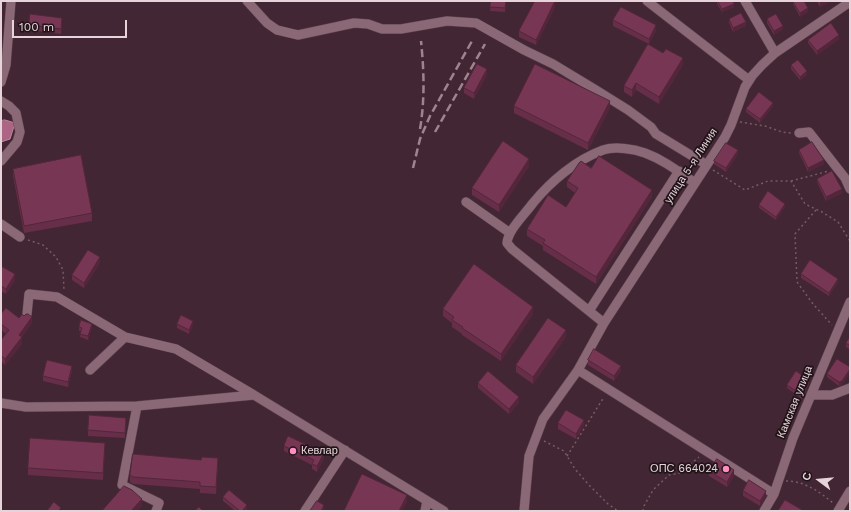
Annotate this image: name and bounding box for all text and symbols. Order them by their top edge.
scale bar [14,12,129,38]
text: 100 m [19,20,54,34]
street label: улица 5-я Линия [662,126,720,206]
street label: Камская улица [775,364,815,440]
place label: Кевлар [301,444,338,458]
marker: Кевлар [288,446,298,456]
north arrow [799,460,839,500]
place label: ОПС 664024 [650,462,718,476]
marker: ОПС 664024 [721,464,731,474]
text: С [800,471,814,482]

